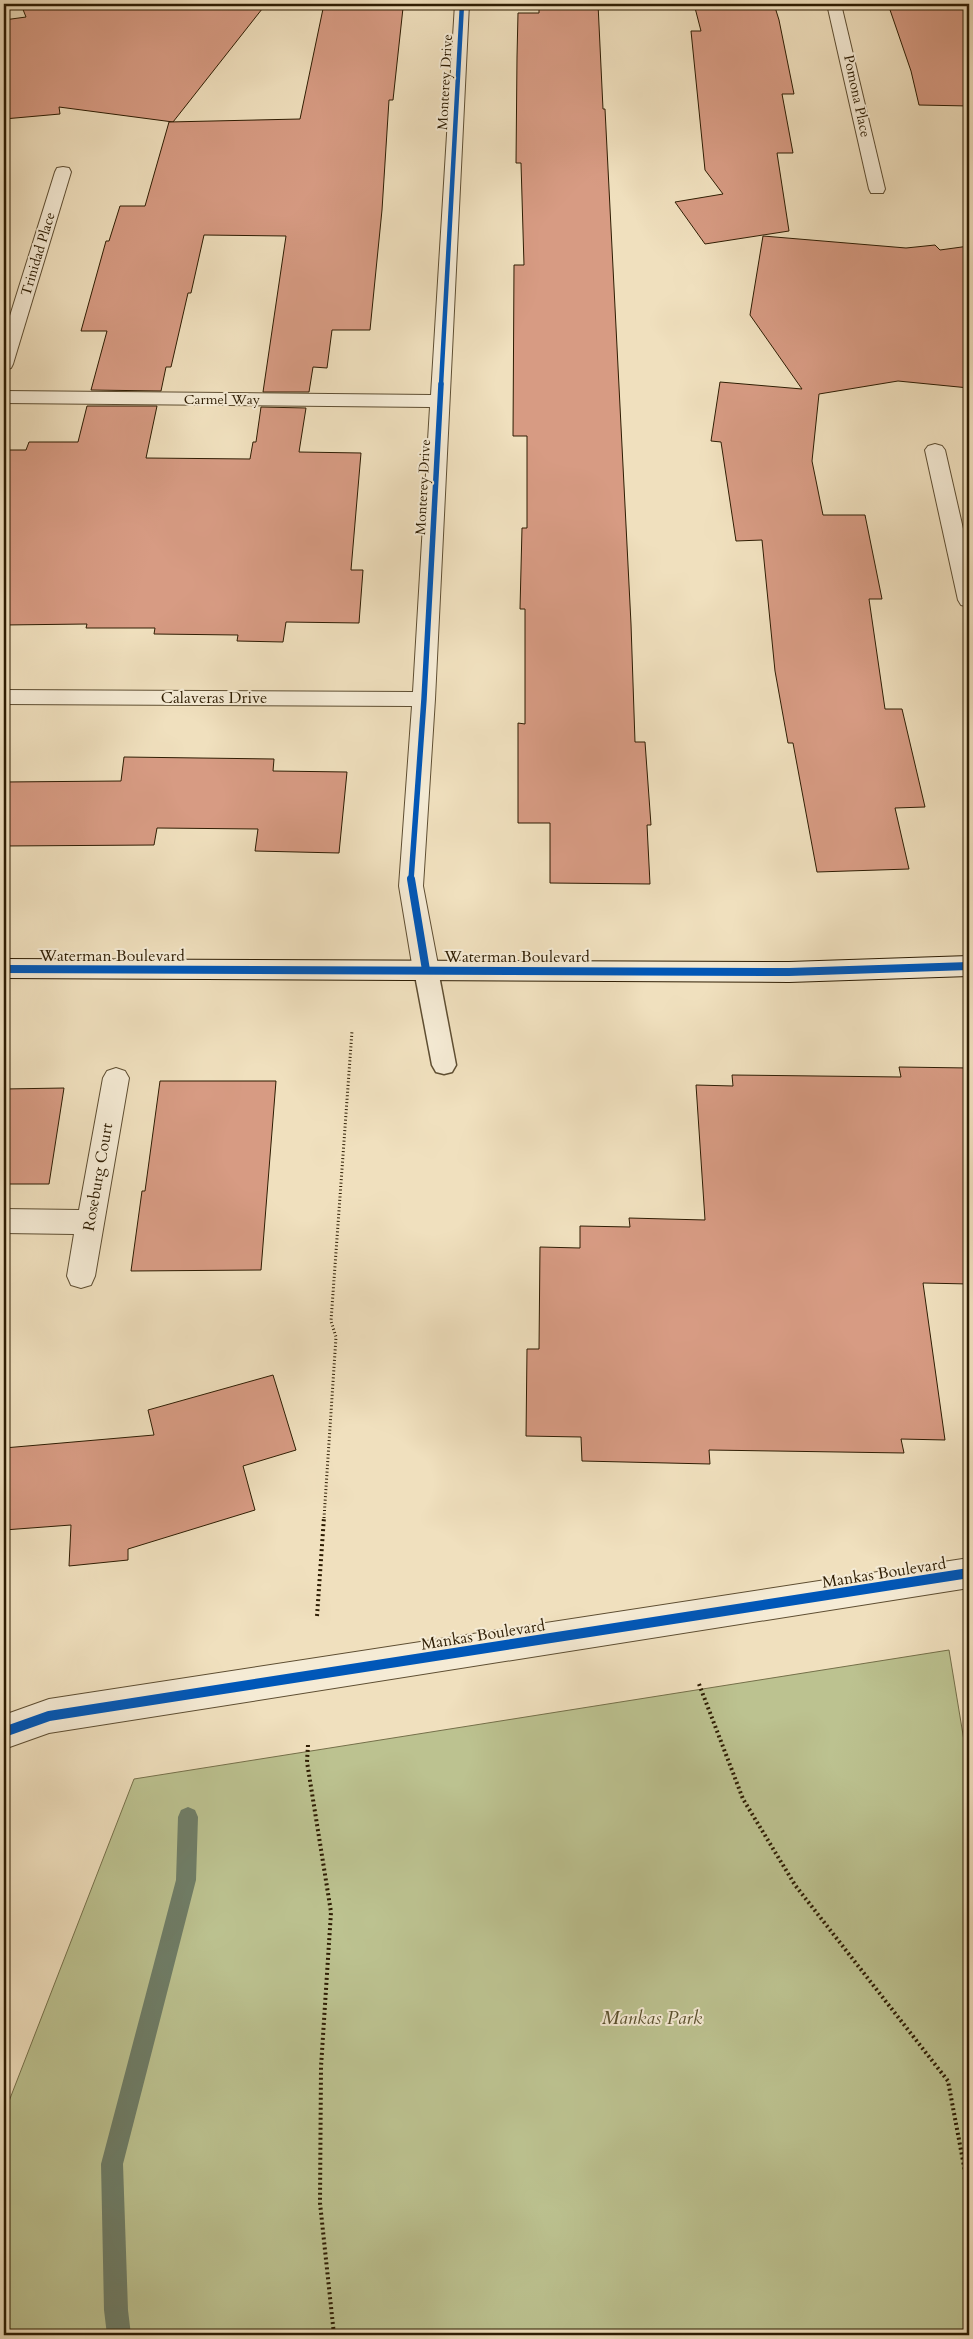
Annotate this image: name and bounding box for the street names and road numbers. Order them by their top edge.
street label: Monterey Drive [433,34,457,130]
street label: Pomona Place [839,53,875,139]
street label: Trinidad Place [16,210,60,298]
street label: Carmel Way [184,390,261,409]
street label: Monterey Drive [411,439,435,535]
street label: Calaveras Drive [161,687,267,709]
street label: Waterman Boulevard [38,945,185,967]
street label: Waterman Boulevard [443,946,590,968]
street label: Roseburg Court [78,1121,118,1233]
street label: Mankas Boulevard [820,1552,948,1594]
street label: Mankas Boulevard [419,1614,547,1656]

